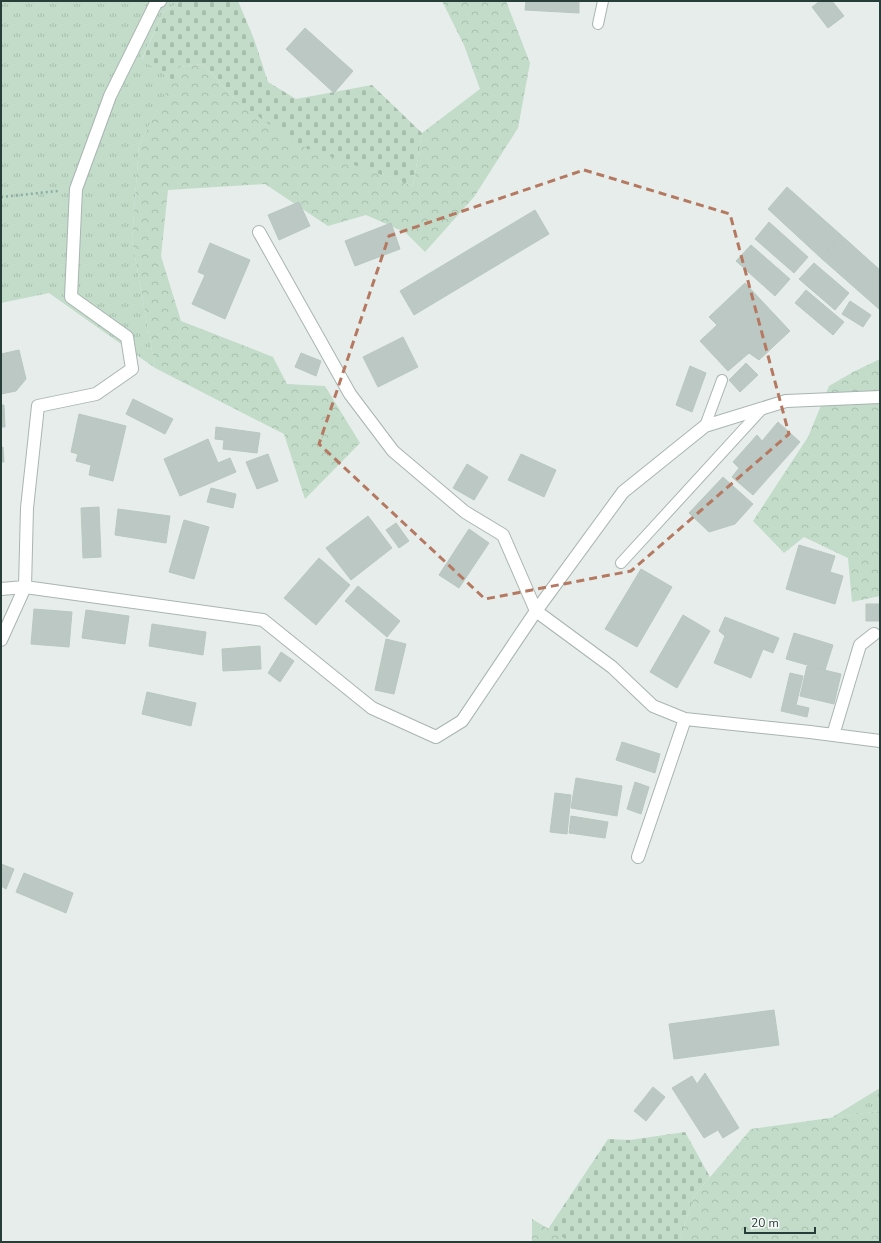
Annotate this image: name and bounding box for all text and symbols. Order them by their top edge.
scale bar [745,1209,815,1235]
text: 20 m [751,1215,779,1231]

